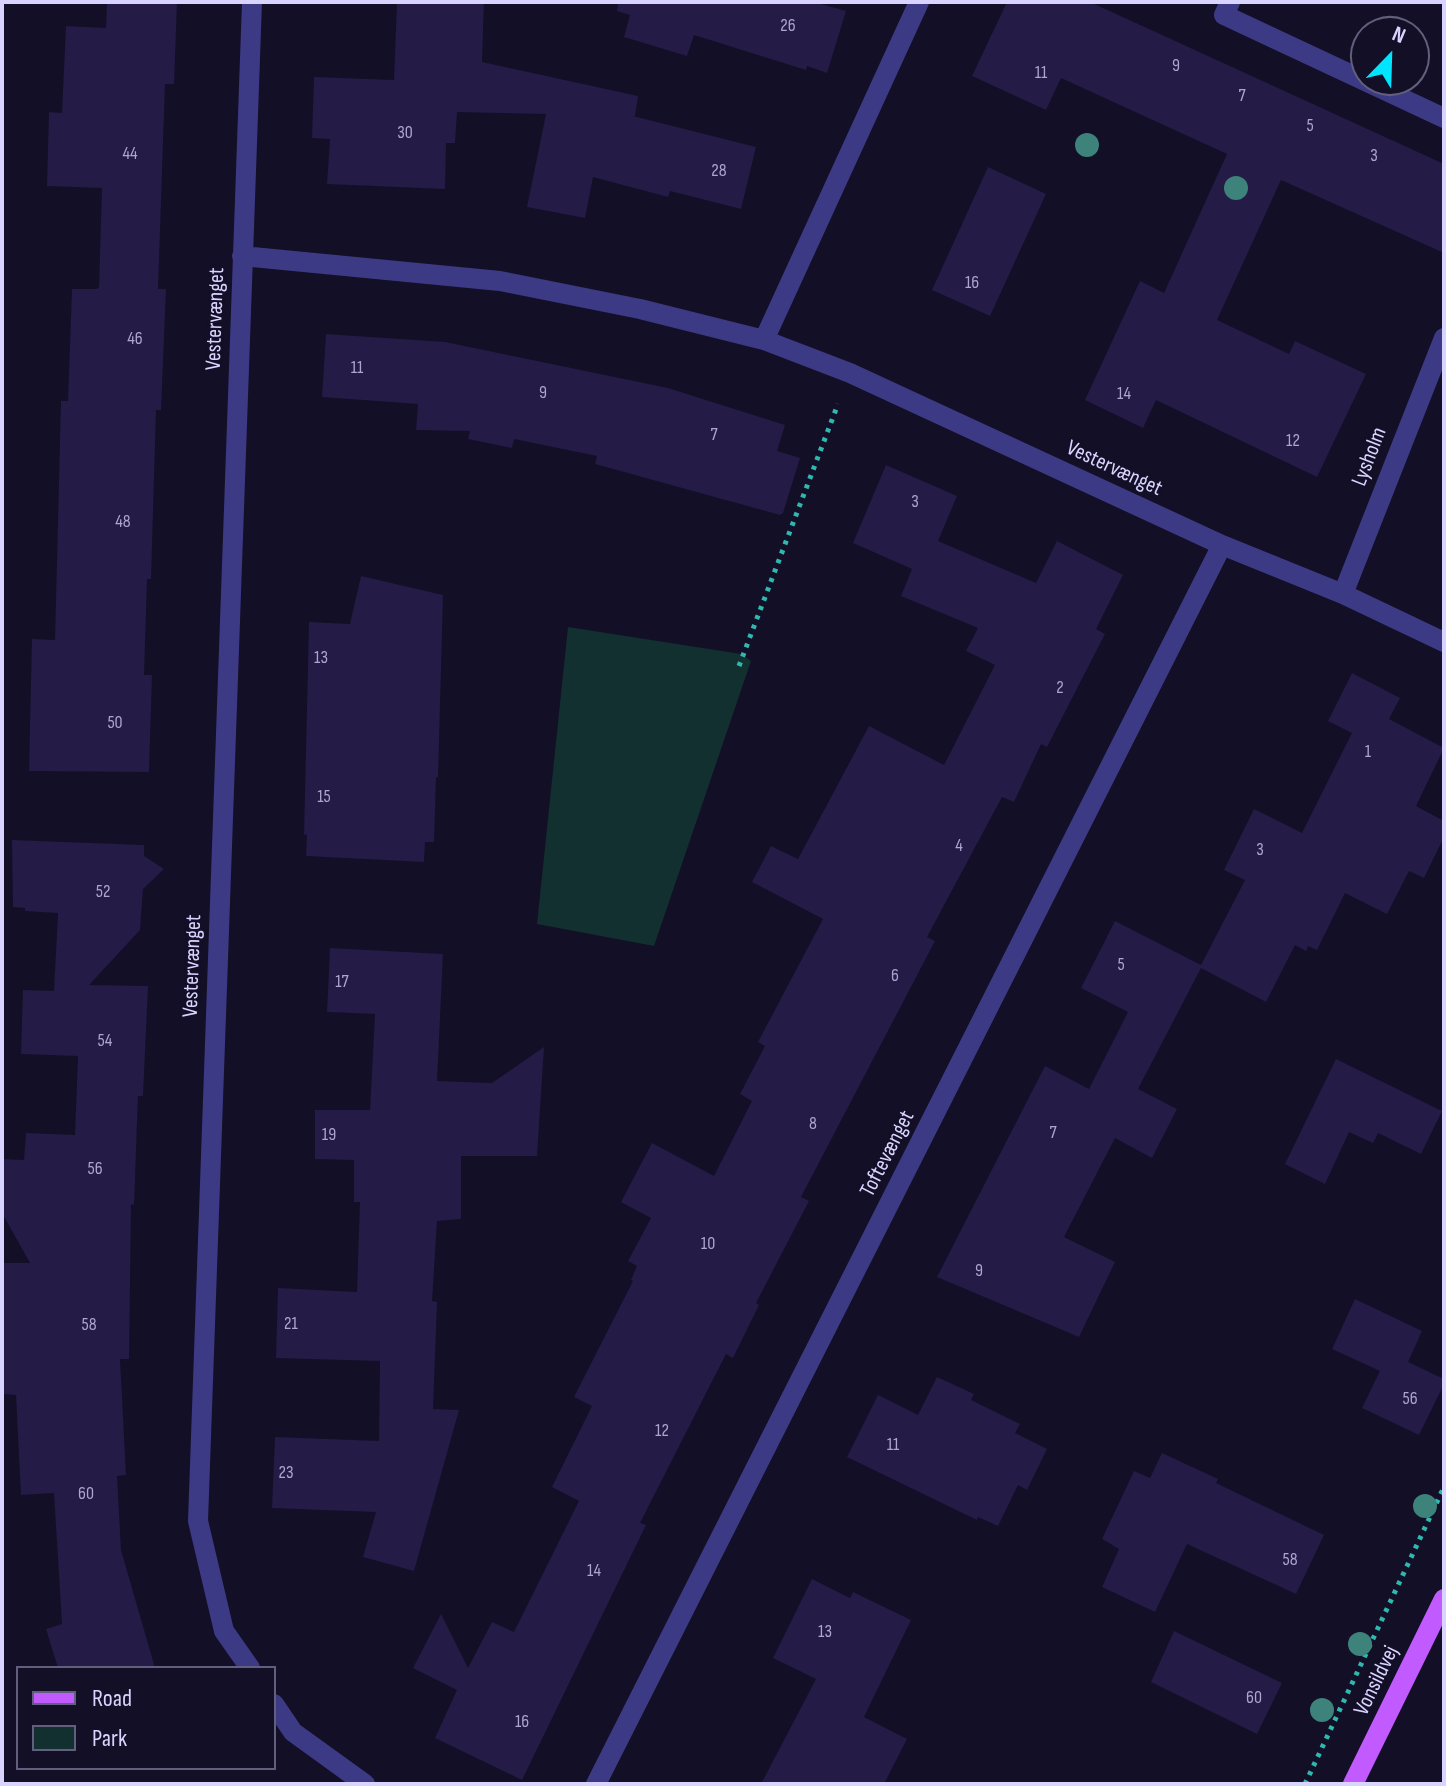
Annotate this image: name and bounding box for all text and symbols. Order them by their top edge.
house number: 26 [780,15,796,37]
north arrow [1350,16,1430,96]
text: N [1388,21,1409,50]
house number: 9 [1172,55,1180,77]
house number: 11 [1035,62,1047,84]
house number: 7 [1238,85,1246,107]
house number: 5 [1306,115,1314,137]
house number: 30 [397,122,413,144]
house number: 44 [122,143,138,165]
house number: 3 [1370,145,1378,167]
house number: 28 [711,160,727,182]
street label: Vestervænget [201,267,231,371]
house number: 16 [965,272,979,294]
house number: 46 [127,328,143,350]
house number: 11 [351,357,363,379]
house number: 9 [539,382,547,404]
house number: 14 [1117,383,1131,405]
house number: 7 [710,424,718,446]
street label: Lysholm [1347,424,1393,490]
house number: 12 [1286,430,1300,452]
street label: Vestervænget [1062,435,1166,503]
house number: 3 [911,491,919,513]
house number: 48 [115,511,131,533]
house number: 13 [314,647,328,669]
house number: 2 [1056,677,1064,699]
house number: 50 [107,712,123,734]
house number: 1 [1365,741,1371,763]
house number: 15 [317,786,331,808]
house number: 4 [955,835,963,857]
house number: 3 [1256,839,1264,861]
house number: 52 [96,881,110,903]
street label: Vestervænget [178,914,208,1018]
house number: 5 [1117,954,1125,976]
house number: 6 [891,965,899,987]
house number: 17 [335,971,349,993]
house number: 54 [98,1030,112,1052]
street label: Toftevænget [855,1107,921,1201]
house number: 8 [809,1113,817,1135]
house number: 7 [1049,1122,1057,1144]
house number: 19 [322,1124,336,1146]
house number: 56 [87,1158,103,1180]
house number: 10 [701,1233,715,1255]
house number: 9 [975,1260,983,1282]
house number: 21 [284,1313,298,1335]
house number: 58 [81,1314,97,1336]
house number: 56 [1402,1388,1418,1410]
house number: 12 [655,1420,669,1442]
house number: 11 [887,1434,899,1456]
house number: 23 [279,1462,293,1484]
house number: 60 [78,1483,94,1505]
house number: 58 [1282,1549,1298,1571]
house number: 14 [587,1560,601,1582]
house number: 13 [818,1621,832,1643]
street label: Vonsildvej [1349,1642,1405,1720]
legend [16,1666,276,1770]
text: Road [92,1684,132,1713]
house number: 60 [1246,1687,1262,1709]
house number: 16 [515,1711,529,1733]
text: Park [92,1724,127,1753]

